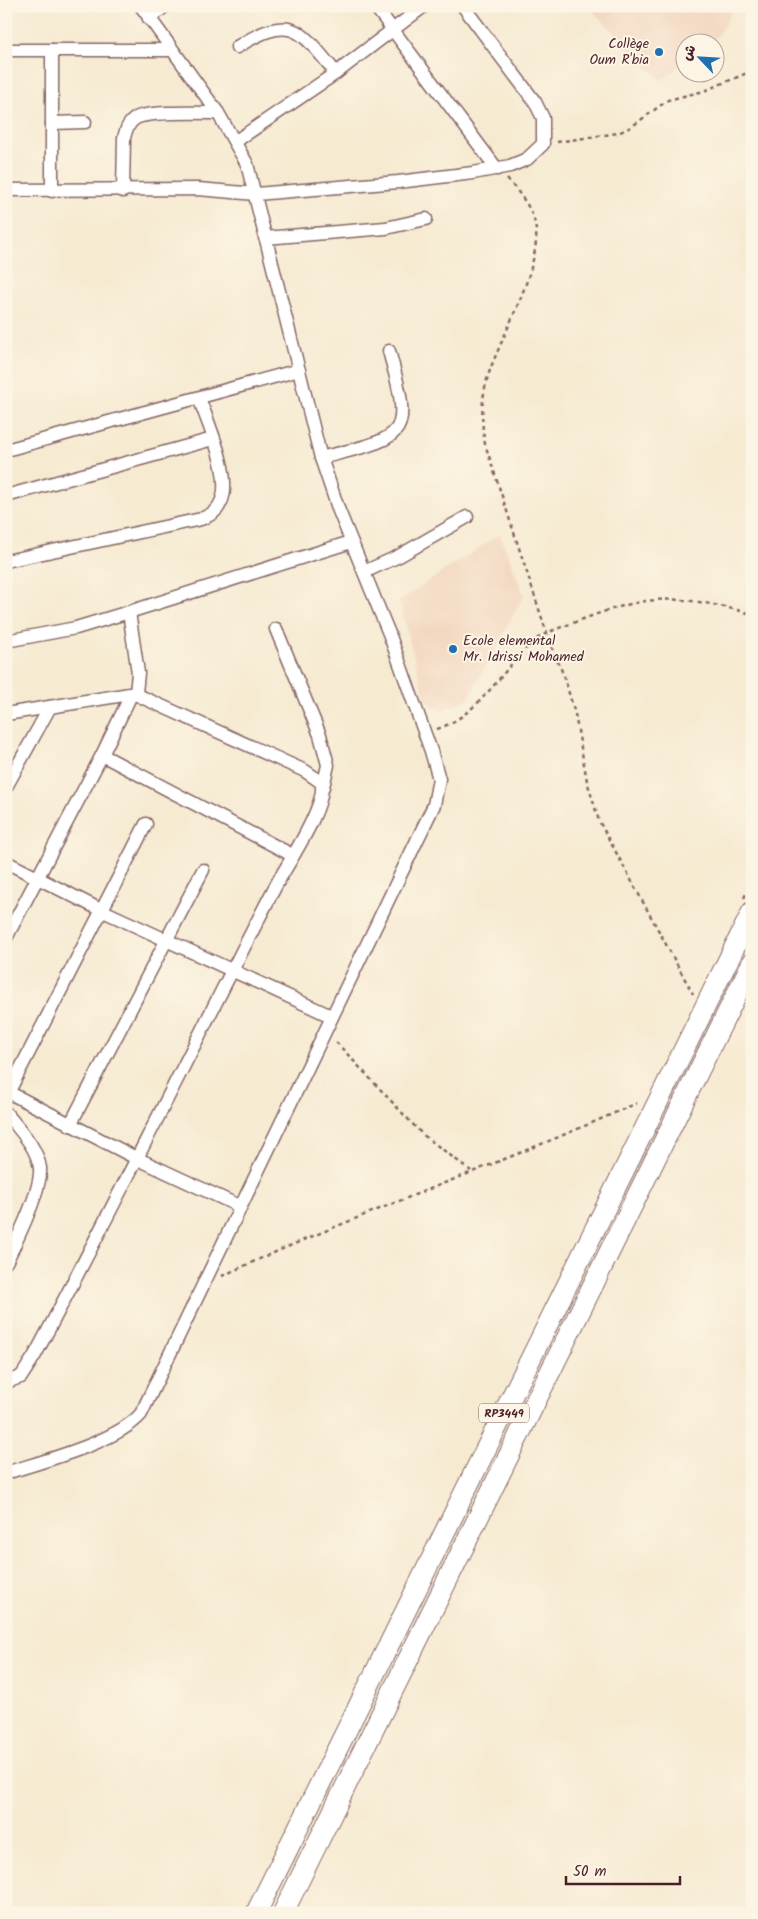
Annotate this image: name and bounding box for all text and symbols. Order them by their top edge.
north arrow [676,32,726,82]
place label: Collège Oum R'bia [589,33,650,71]
text: ش [676,41,702,65]
marker: Collège Oum R'bia [653,46,665,58]
place label: Ecole elemental Mr. Idrissi Mohamed [463,630,585,668]
marker: Ecole elemental Mr. Idrissi Mohamed [447,643,459,655]
road number: RP3449 [479,1404,529,1422]
scale bar [566,1854,679,1886]
text: 50 m [573,1860,607,1884]

